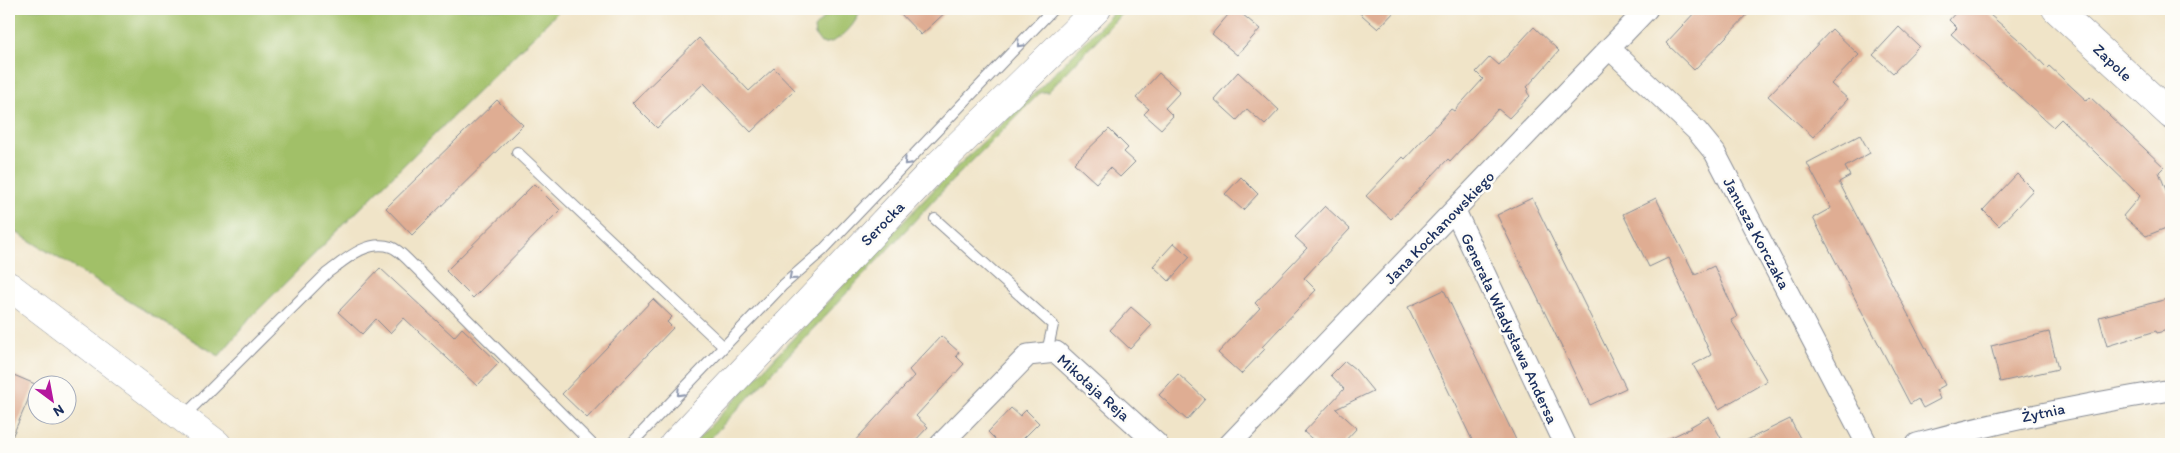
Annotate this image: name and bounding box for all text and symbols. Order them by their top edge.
one-way arrow [1017,39,1026,48]
street label: Zapole [2089,40,2136,85]
one-way arrow [904,156,913,165]
street label: Jana Kochanowskiego [1380,167,1498,288]
street label: Janusza Korczaka [1719,174,1794,293]
street label: Serocka [856,196,909,250]
street label: Generała Władysława Andersa [1457,230,1562,427]
one-way arrow [789,271,798,280]
street label: Mikołaja Reja [1053,350,1134,425]
north arrow [28,376,78,426]
one-way arrow [676,388,685,397]
street label: Żytnia [2020,399,2067,426]
text: N [50,401,67,420]

